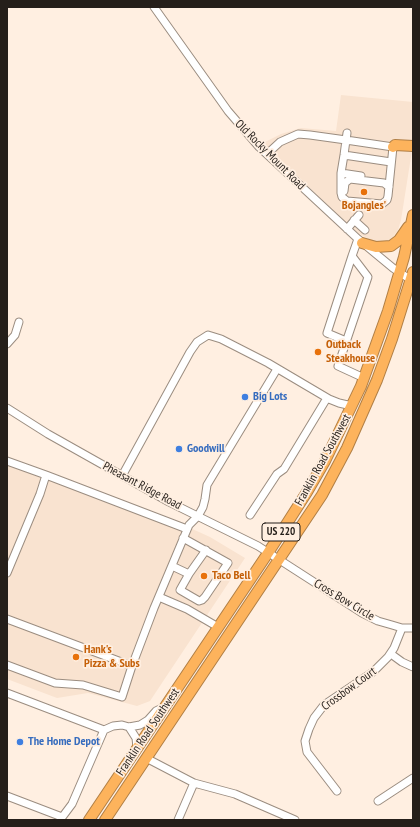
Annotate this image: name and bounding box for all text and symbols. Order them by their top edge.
street label: Old Rocky Mount Road [232,117,308,193]
marker: Bojangles' [359,187,369,197]
place label: Bojangles' [342,199,386,213]
place label: Outback Steakhouse [326,338,375,366]
marker: Outback Steakhouse [313,347,323,357]
place label: Big Lots [253,390,287,404]
marker: Big Lots [240,392,250,402]
street label: Franklin Road Southwest [292,412,354,508]
place label: Goodwill [187,442,225,456]
marker: Goodwill [174,444,184,454]
street label: Pheasant Ridge Road [100,459,184,513]
road number: US 220 [262,523,300,541]
place label: Taco Bell [212,569,250,583]
marker: Taco Bell [199,571,209,581]
street label: Cross Bow Circle [311,576,377,624]
place label: Hank's Pizza & Subs [84,643,140,671]
marker: Hank's Pizza & Subs [71,652,81,662]
street label: Crossbow Court [319,664,379,714]
street label: Franklin Road Southwest [113,685,183,779]
place label: The Home Depot [28,735,100,749]
marker: The Home Depot [15,737,25,747]

